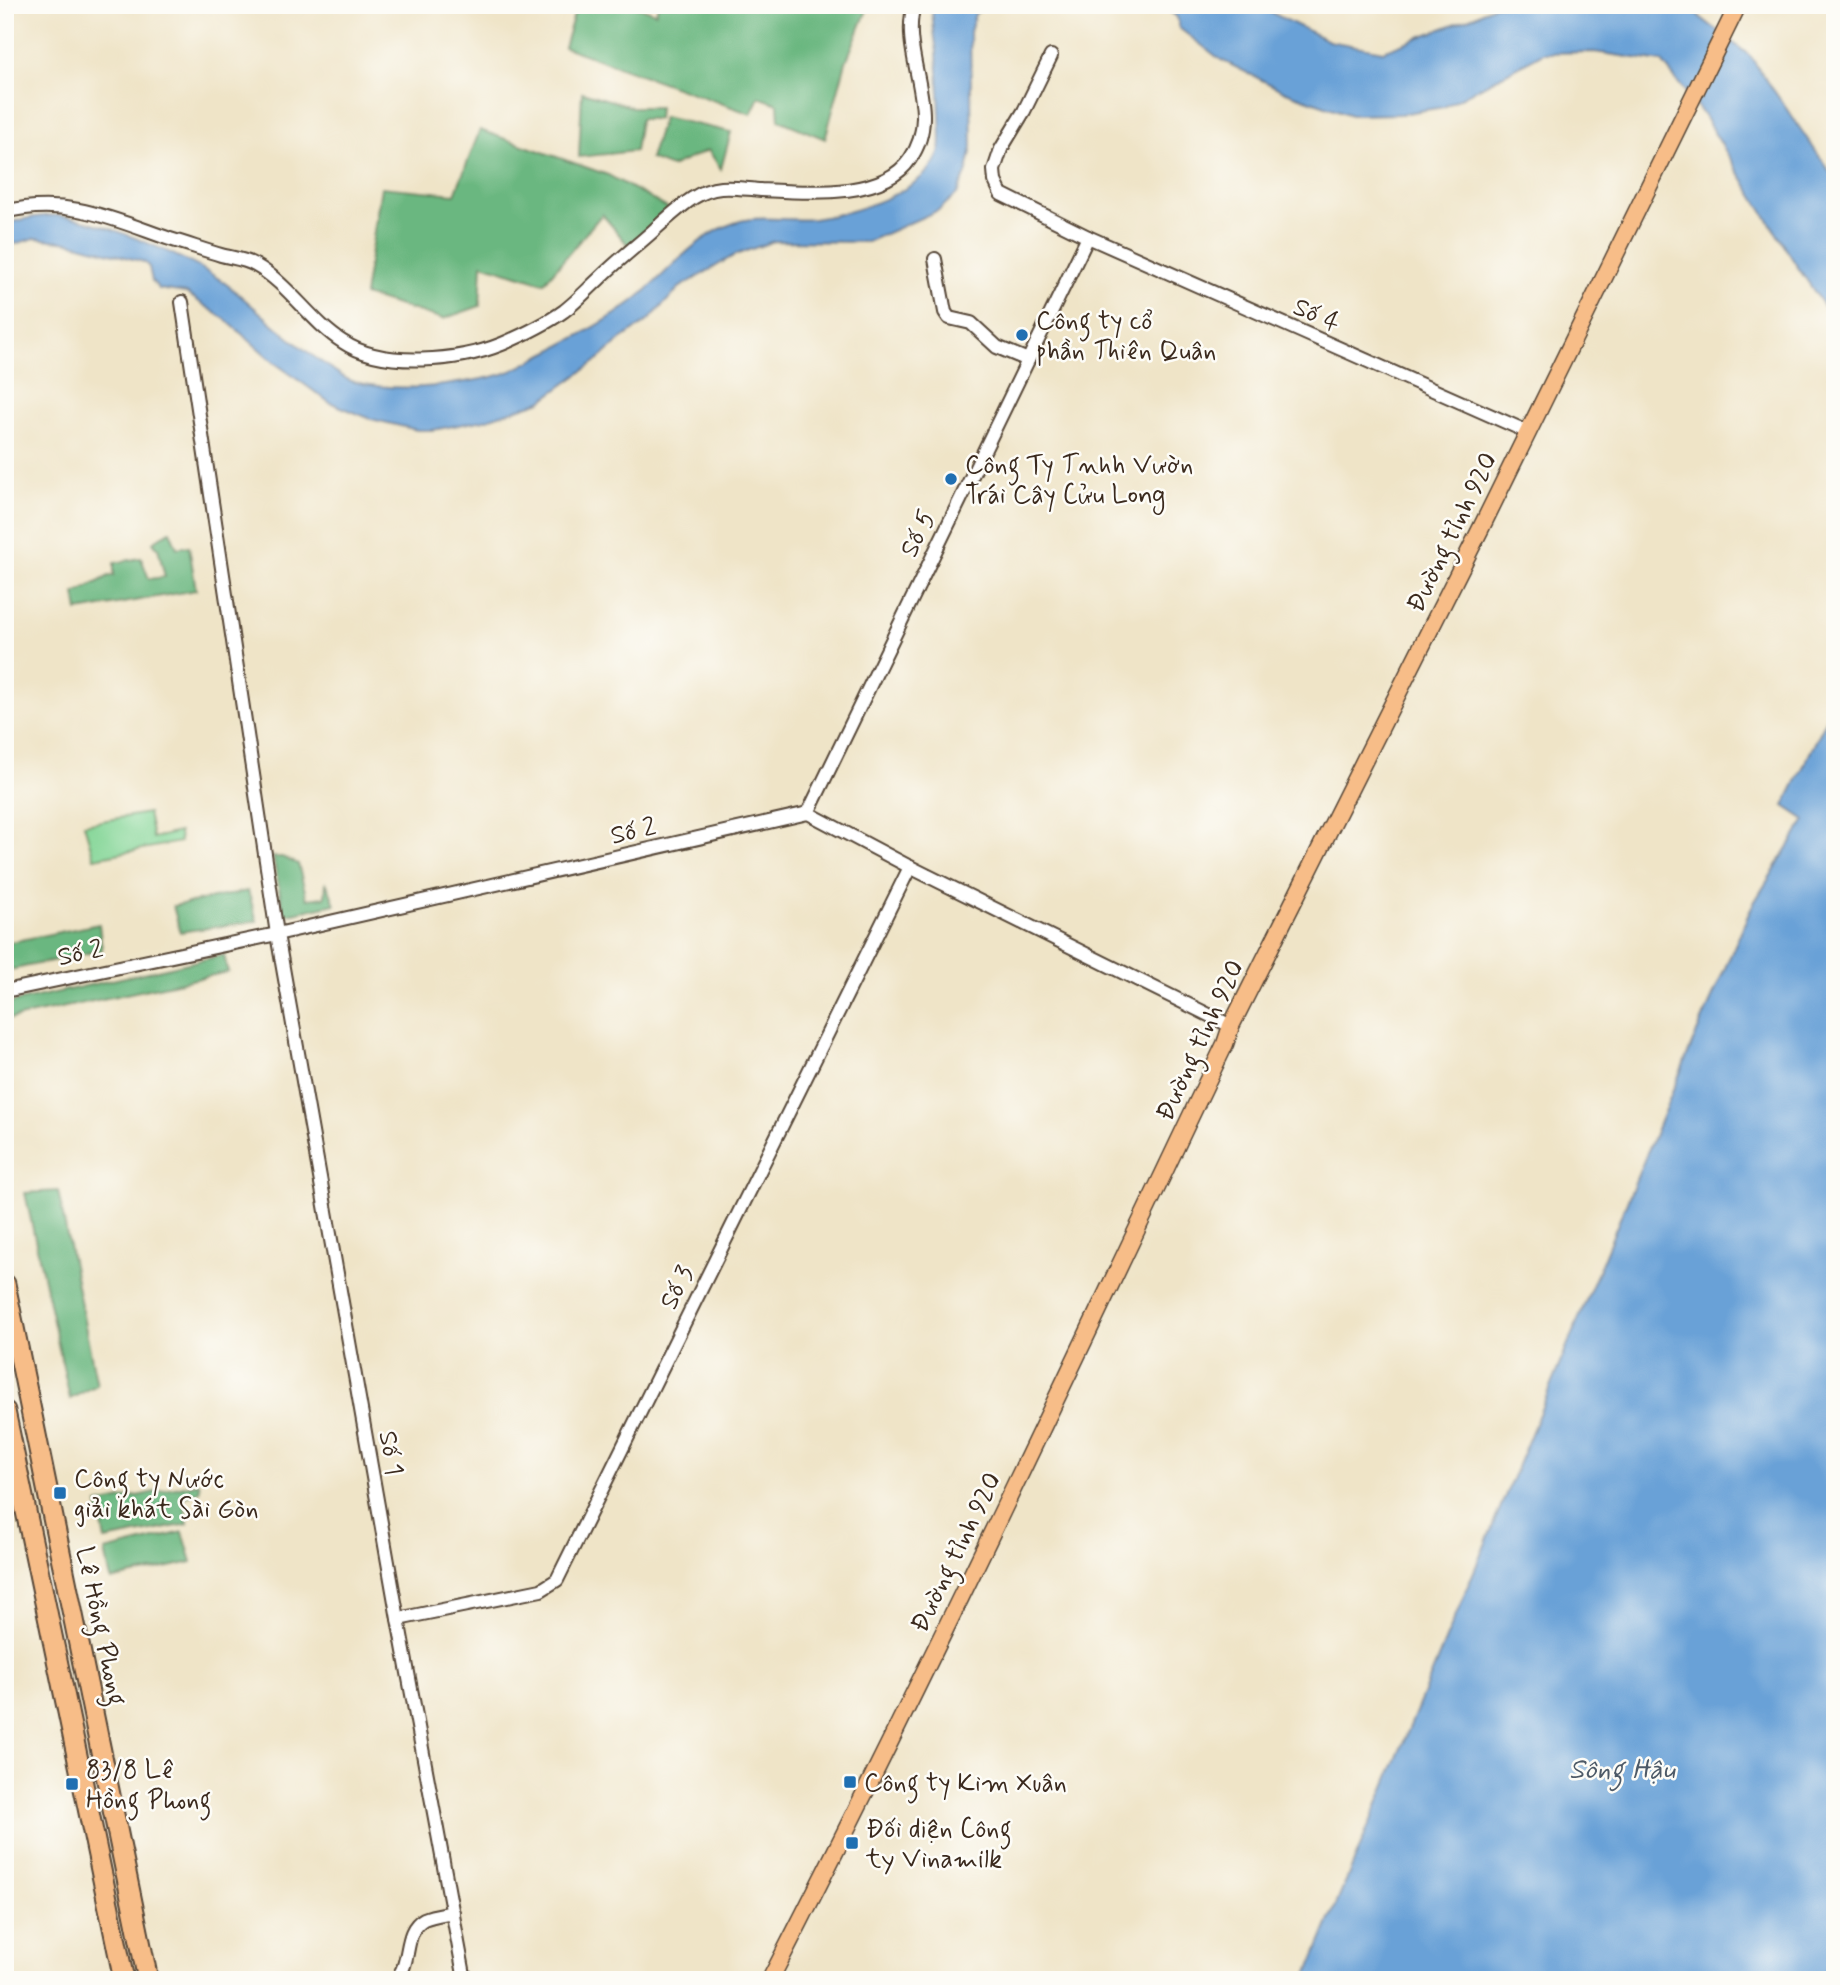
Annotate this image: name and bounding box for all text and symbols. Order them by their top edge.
street label: Số 4 [1287,291,1345,341]
place label: Công ty cổ phần Thiên Quân [1036,305,1216,369]
marker: Công ty cổ phần Thiên Quân [1014,327,1030,343]
street label: Đường tỉnh 920 [1399,447,1509,620]
place label: Công Ty Tnhh Vườn Trái Cây Cửu Long [965,449,1193,515]
marker: Công Ty Tnhh Vườn Trái Cây Cửu Long [943,471,959,487]
street label: Số 5 [893,505,945,563]
street label: Số 2 [607,810,660,854]
street label: Số 2 [55,933,107,975]
street label: Đường tỉnh 920 [1149,955,1256,1128]
street label: Số 3 [653,1260,703,1315]
street label: Số 1 [369,1428,411,1478]
place label: Công ty Nước giải khát Sài Gòn [74,1463,259,1527]
street label: Đường tỉnh 920 [903,1467,1013,1640]
marker: Công ty Nước giải khát Sài Gòn [52,1485,68,1501]
street label: Lê Hồng Phong [64,1544,133,1710]
water label: Sông Hậu [1569,1752,1676,1792]
place label: 83/8 Lê Hồng Phong [86,1754,211,1821]
place label: Công ty Kim Xuân [864,1767,1067,1804]
marker: Công ty Kim Xuân [842,1774,858,1790]
marker: 83/8 Lê Hồng Phong [64,1776,80,1792]
place label: Đối diện Công ty Vinamilk [865,1813,1012,1877]
marker: Đối diện Công ty Vinamilk [844,1835,860,1851]

